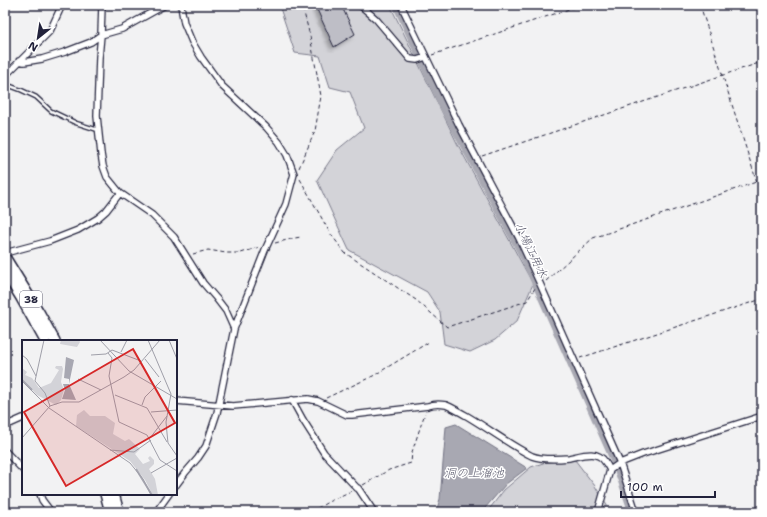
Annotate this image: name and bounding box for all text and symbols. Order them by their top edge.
north arrow [18,18,58,58]
text: N [25,37,41,55]
water label: 小場江用水 [511,220,551,280]
road number: 38 [20,291,42,307]
inset map [22,340,177,495]
water label: 洞の上溜池 [444,465,505,481]
scale bar [621,473,715,499]
text: 100 m [627,479,663,495]

